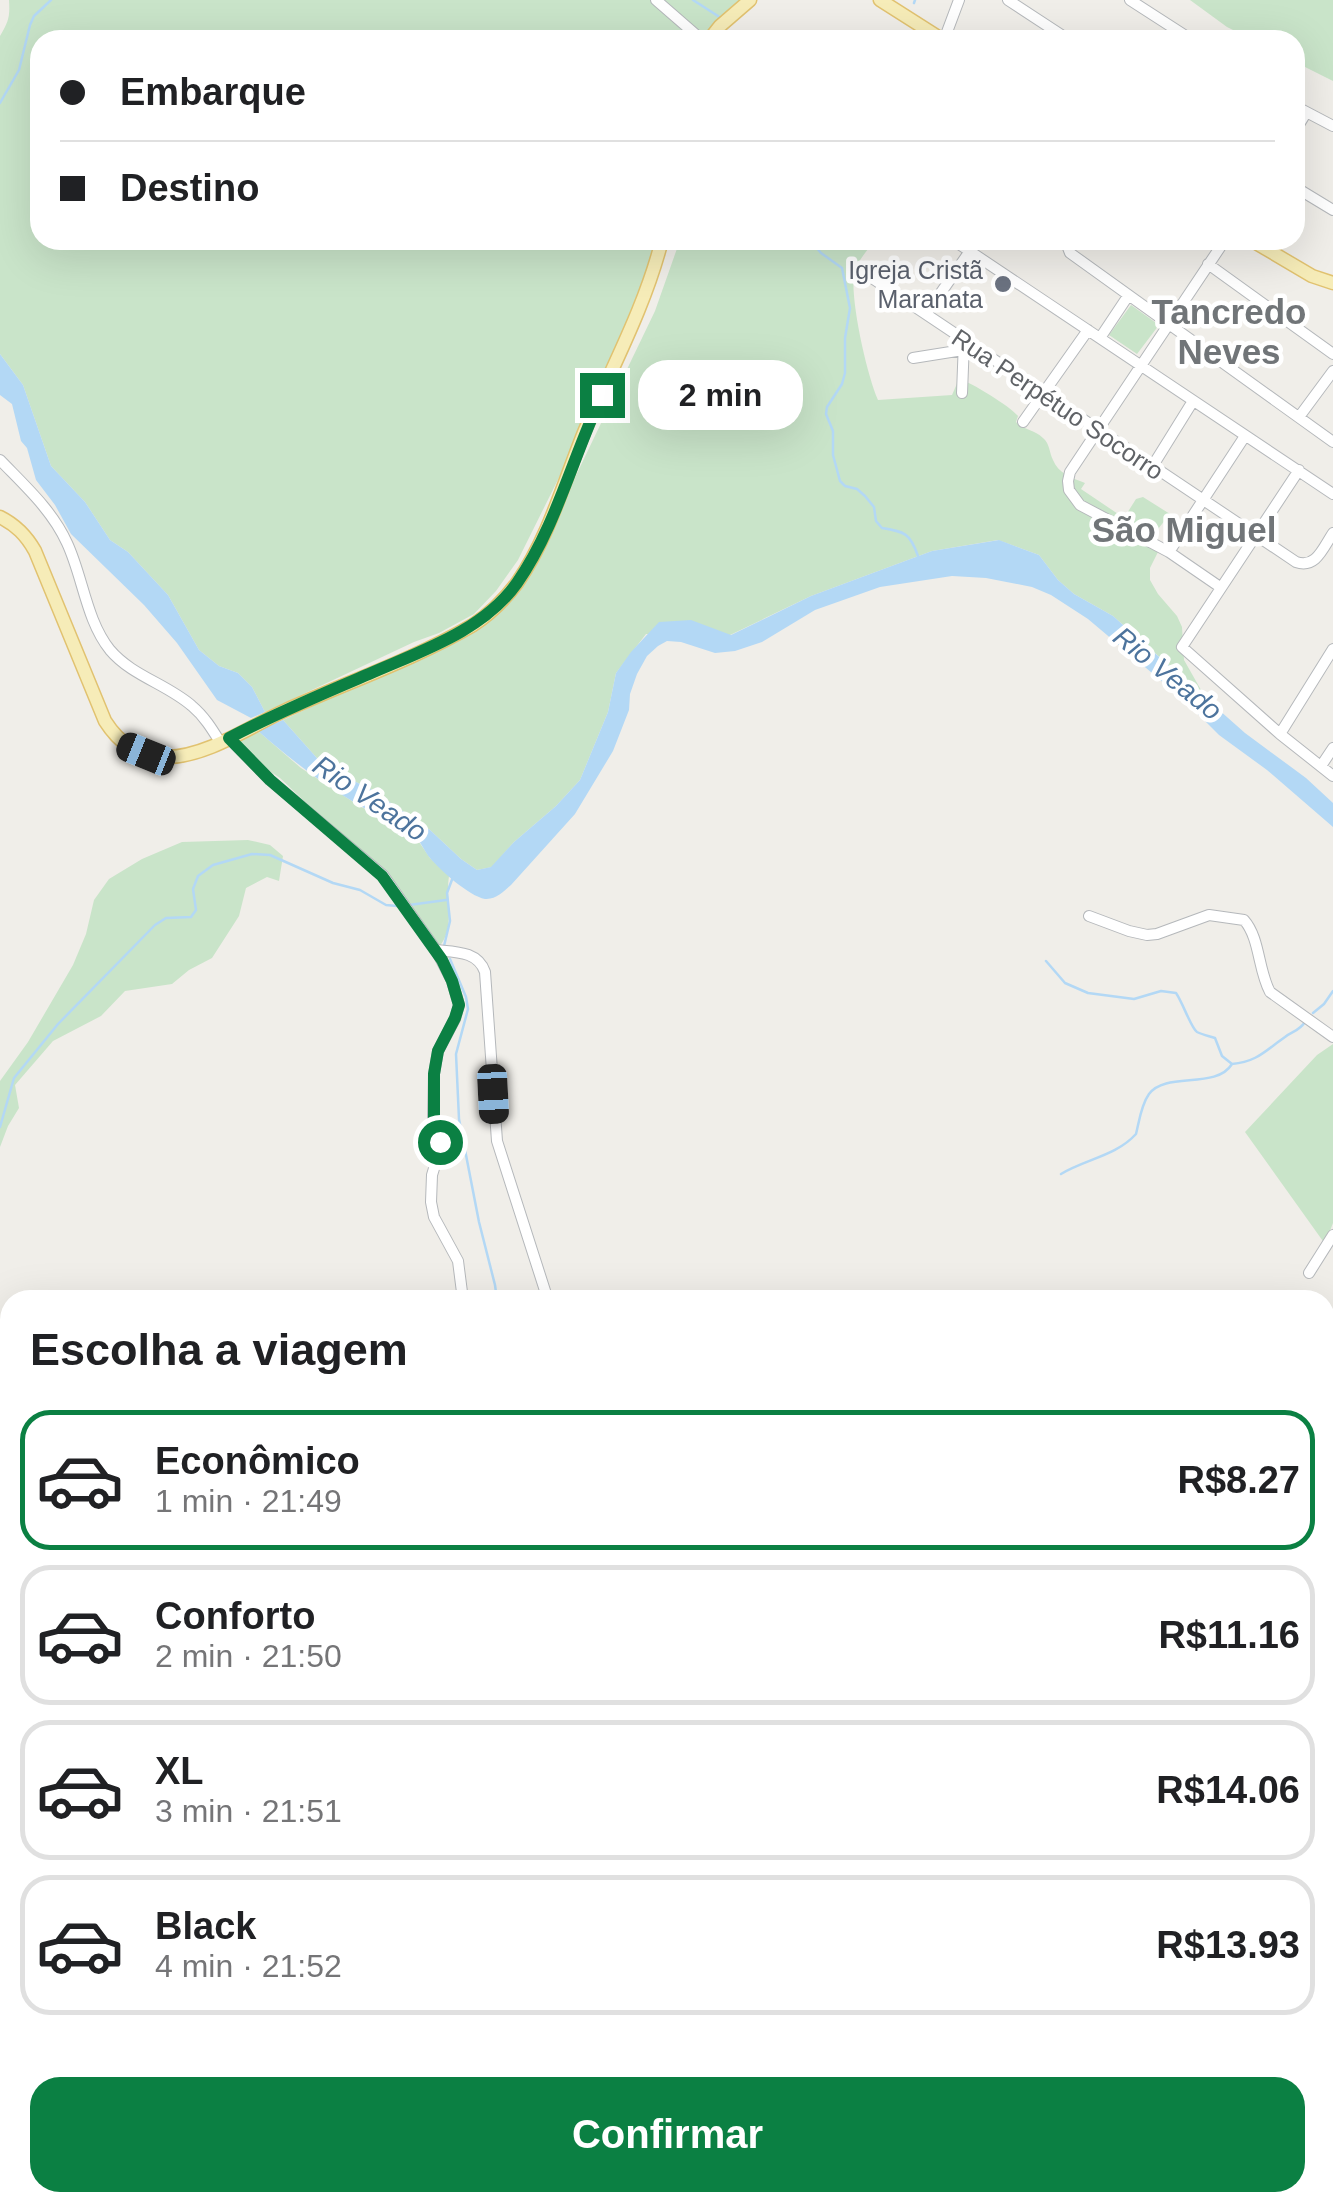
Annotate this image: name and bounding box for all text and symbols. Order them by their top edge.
text: Embarque [120,71,306,113]
text: Destino [120,167,259,209]
place label: Igreja Cristã Maranata [848,256,983,313]
marker: Igreja Cristã Maranata [992,273,1014,295]
district label: Tancredo Neves [1152,292,1306,371]
street label: Rua Perpétuo Socorro [947,323,1169,485]
callout: 2 min [637,360,802,430]
route end [580,373,625,418]
text: 2 min [679,377,762,413]
district label: São Miguel [1092,510,1276,549]
water label: Rio Veado [1108,621,1228,726]
car [113,729,179,779]
water label: Rio Veado [307,749,432,848]
car [476,1063,510,1125]
route start [418,1120,463,1165]
text: Escolha a viagem [30,1324,408,1375]
icon: car [35,1435,125,1525]
text: Econômico [155,1440,360,1482]
text: R$8.27 [1177,1459,1300,1501]
text: 1 min · 21:49 [155,1483,342,1519]
icon: car [35,1590,125,1680]
text: Conforto [155,1595,315,1637]
text: R$11.16 [1158,1614,1300,1656]
text: 2 min · 21:50 [155,1638,342,1674]
icon: car [35,1745,125,1835]
text: XL [155,1750,204,1792]
text: R$14.06 [1156,1769,1300,1811]
text: 3 min · 21:51 [155,1793,342,1829]
icon: car [35,1900,125,1990]
text: Black [155,1905,256,1947]
text: R$13.93 [1156,1924,1300,1966]
text: 4 min · 21:52 [155,1948,342,1984]
button: Confirmar [30,2077,1305,2192]

